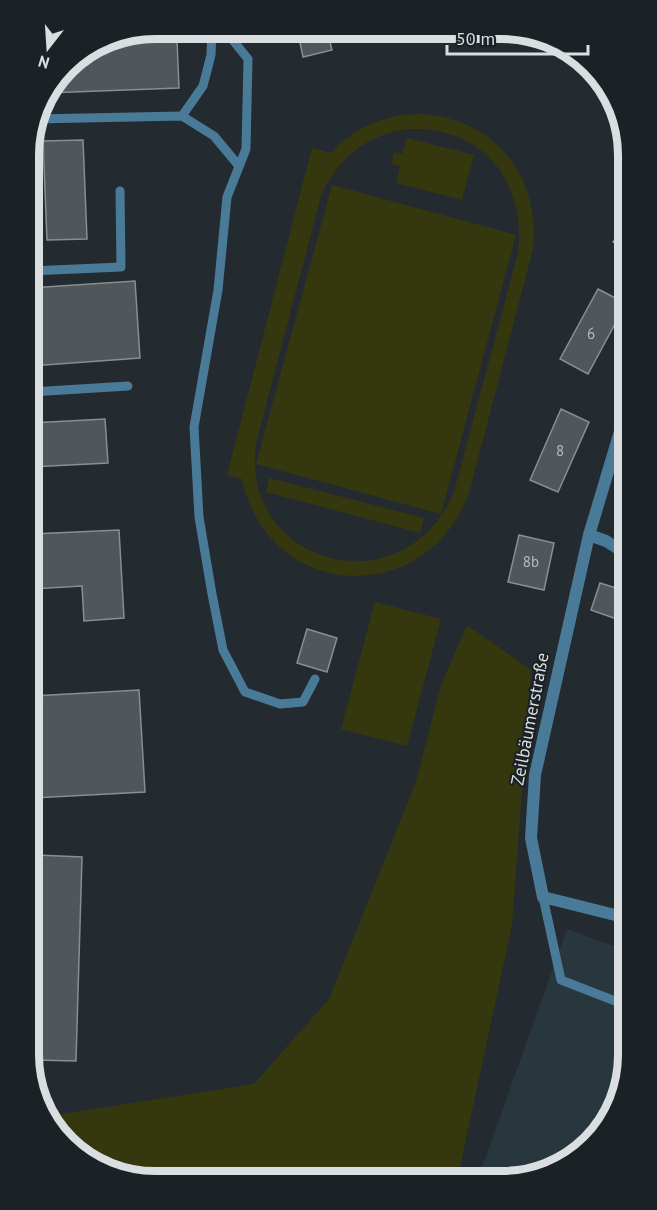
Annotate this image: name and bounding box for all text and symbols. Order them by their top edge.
north arrow [18,18,78,78]
scale bar [447,18,588,56]
text: 50 m [456,27,495,50]
text: N [36,51,52,73]
house number: 6 [587,324,595,343]
house number: 8 [556,441,564,460]
house number: 8b [523,552,539,571]
street label: Zeilbäumerstraße [505,651,554,787]

